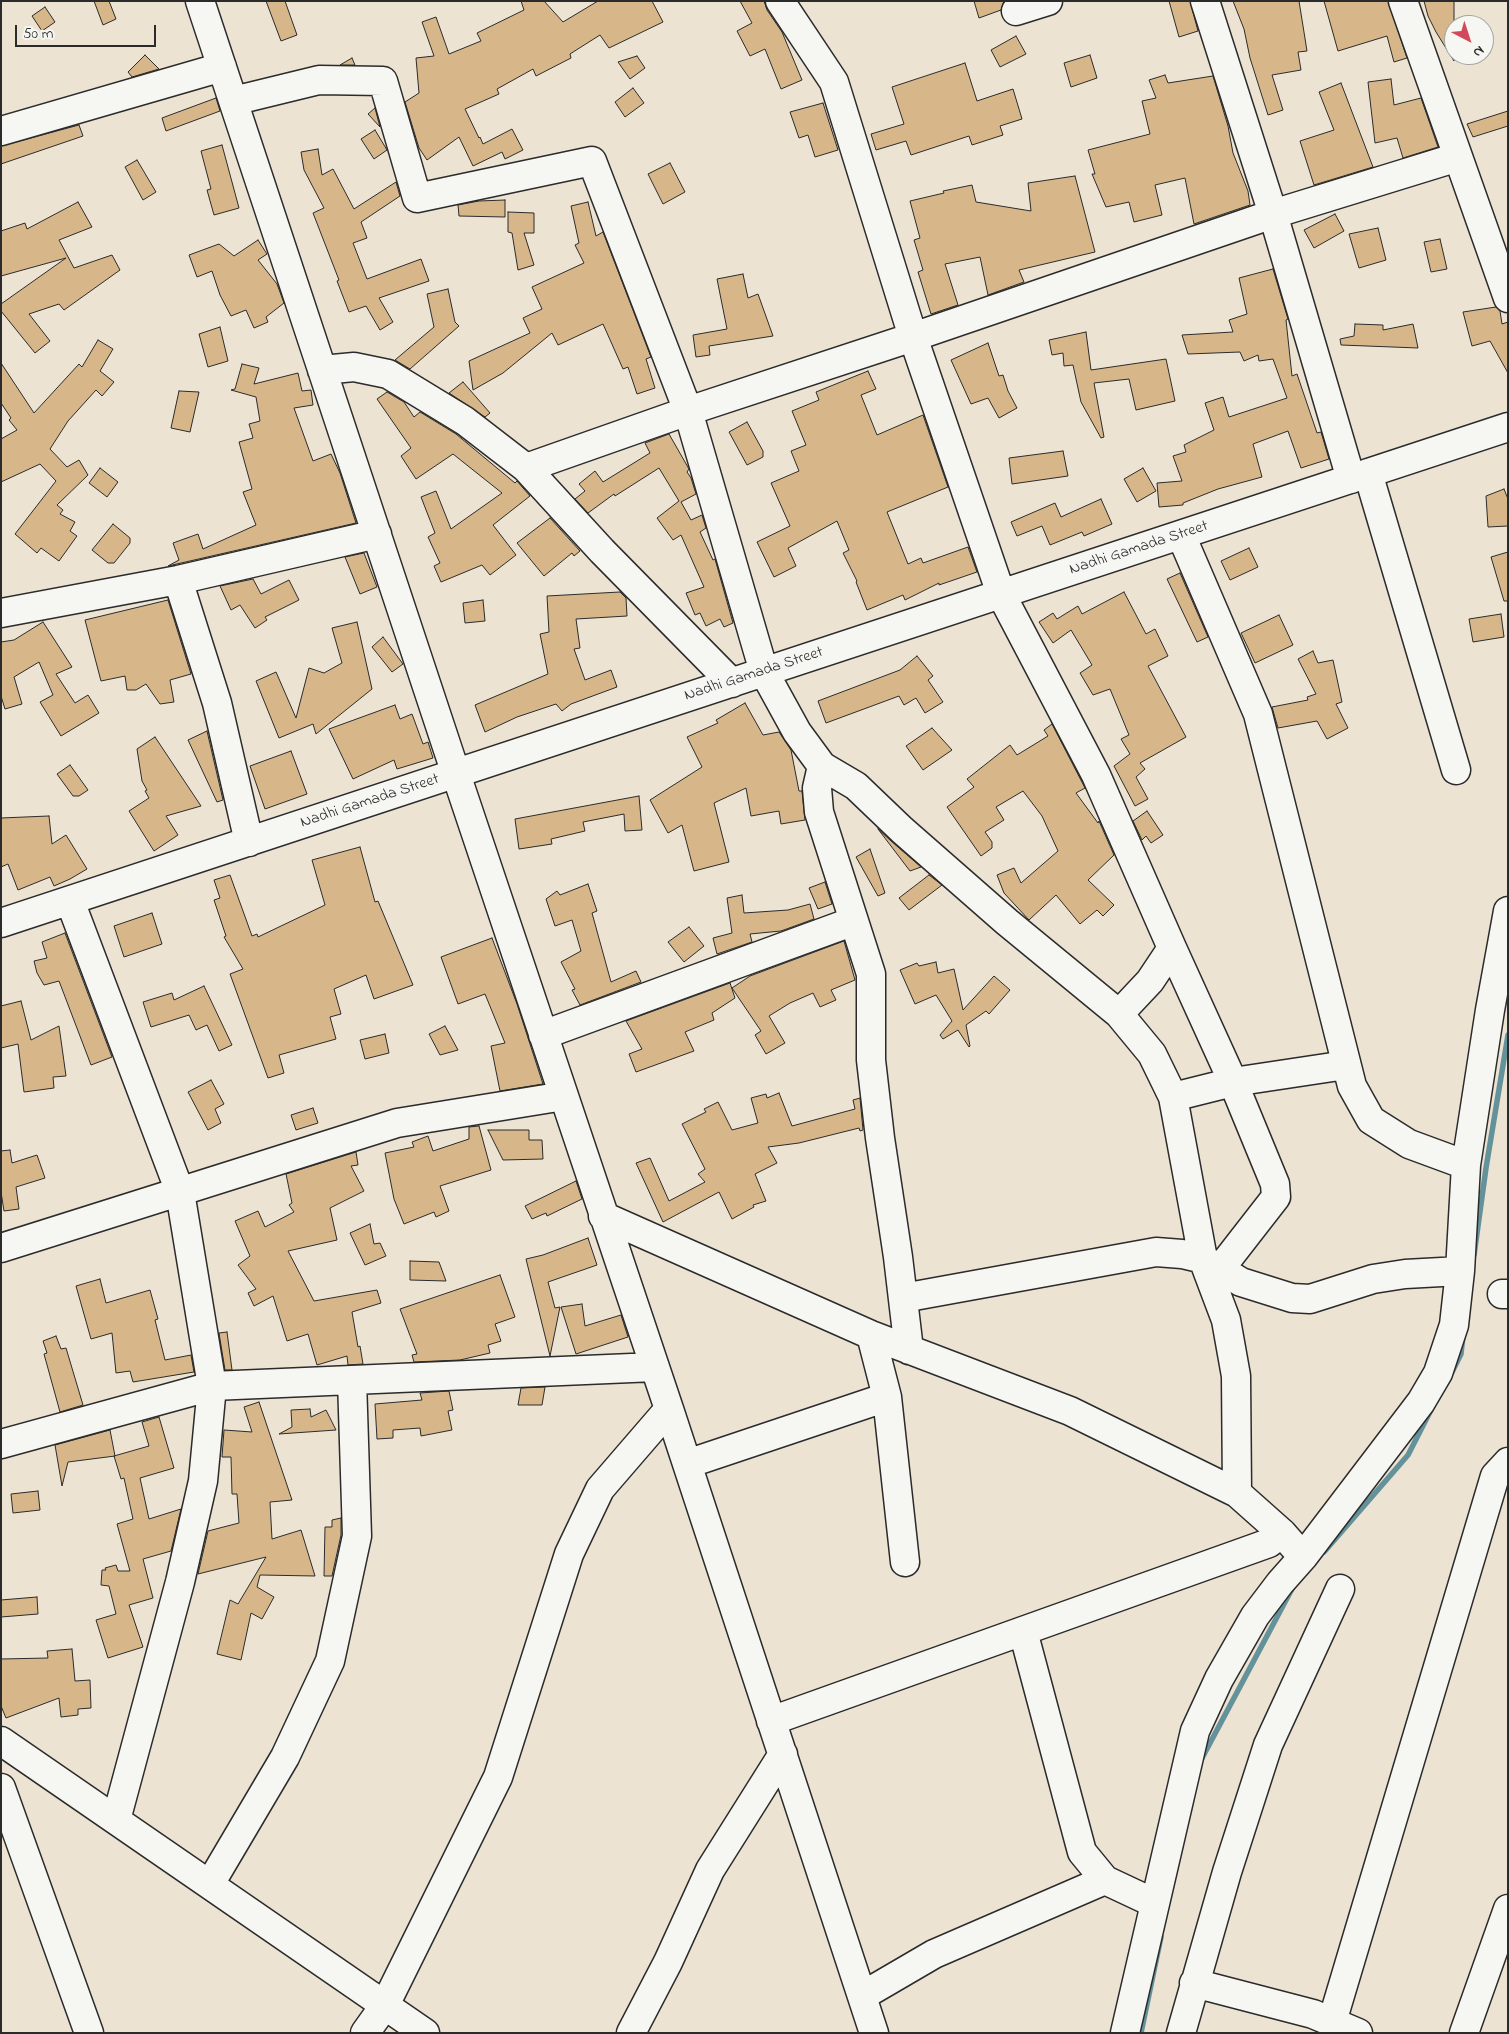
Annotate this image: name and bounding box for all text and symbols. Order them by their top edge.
scale bar [18,15,159,47]
north arrow [1444,15,1494,65]
text: 50 m [23,23,53,45]
text: N [1468,40,1489,62]
street label: Nadhi Gamada Street [1067,518,1211,580]
street label: Nadhi Gamada Street [682,644,826,706]
street label: Nadhi Gamada Street [298,771,442,833]

